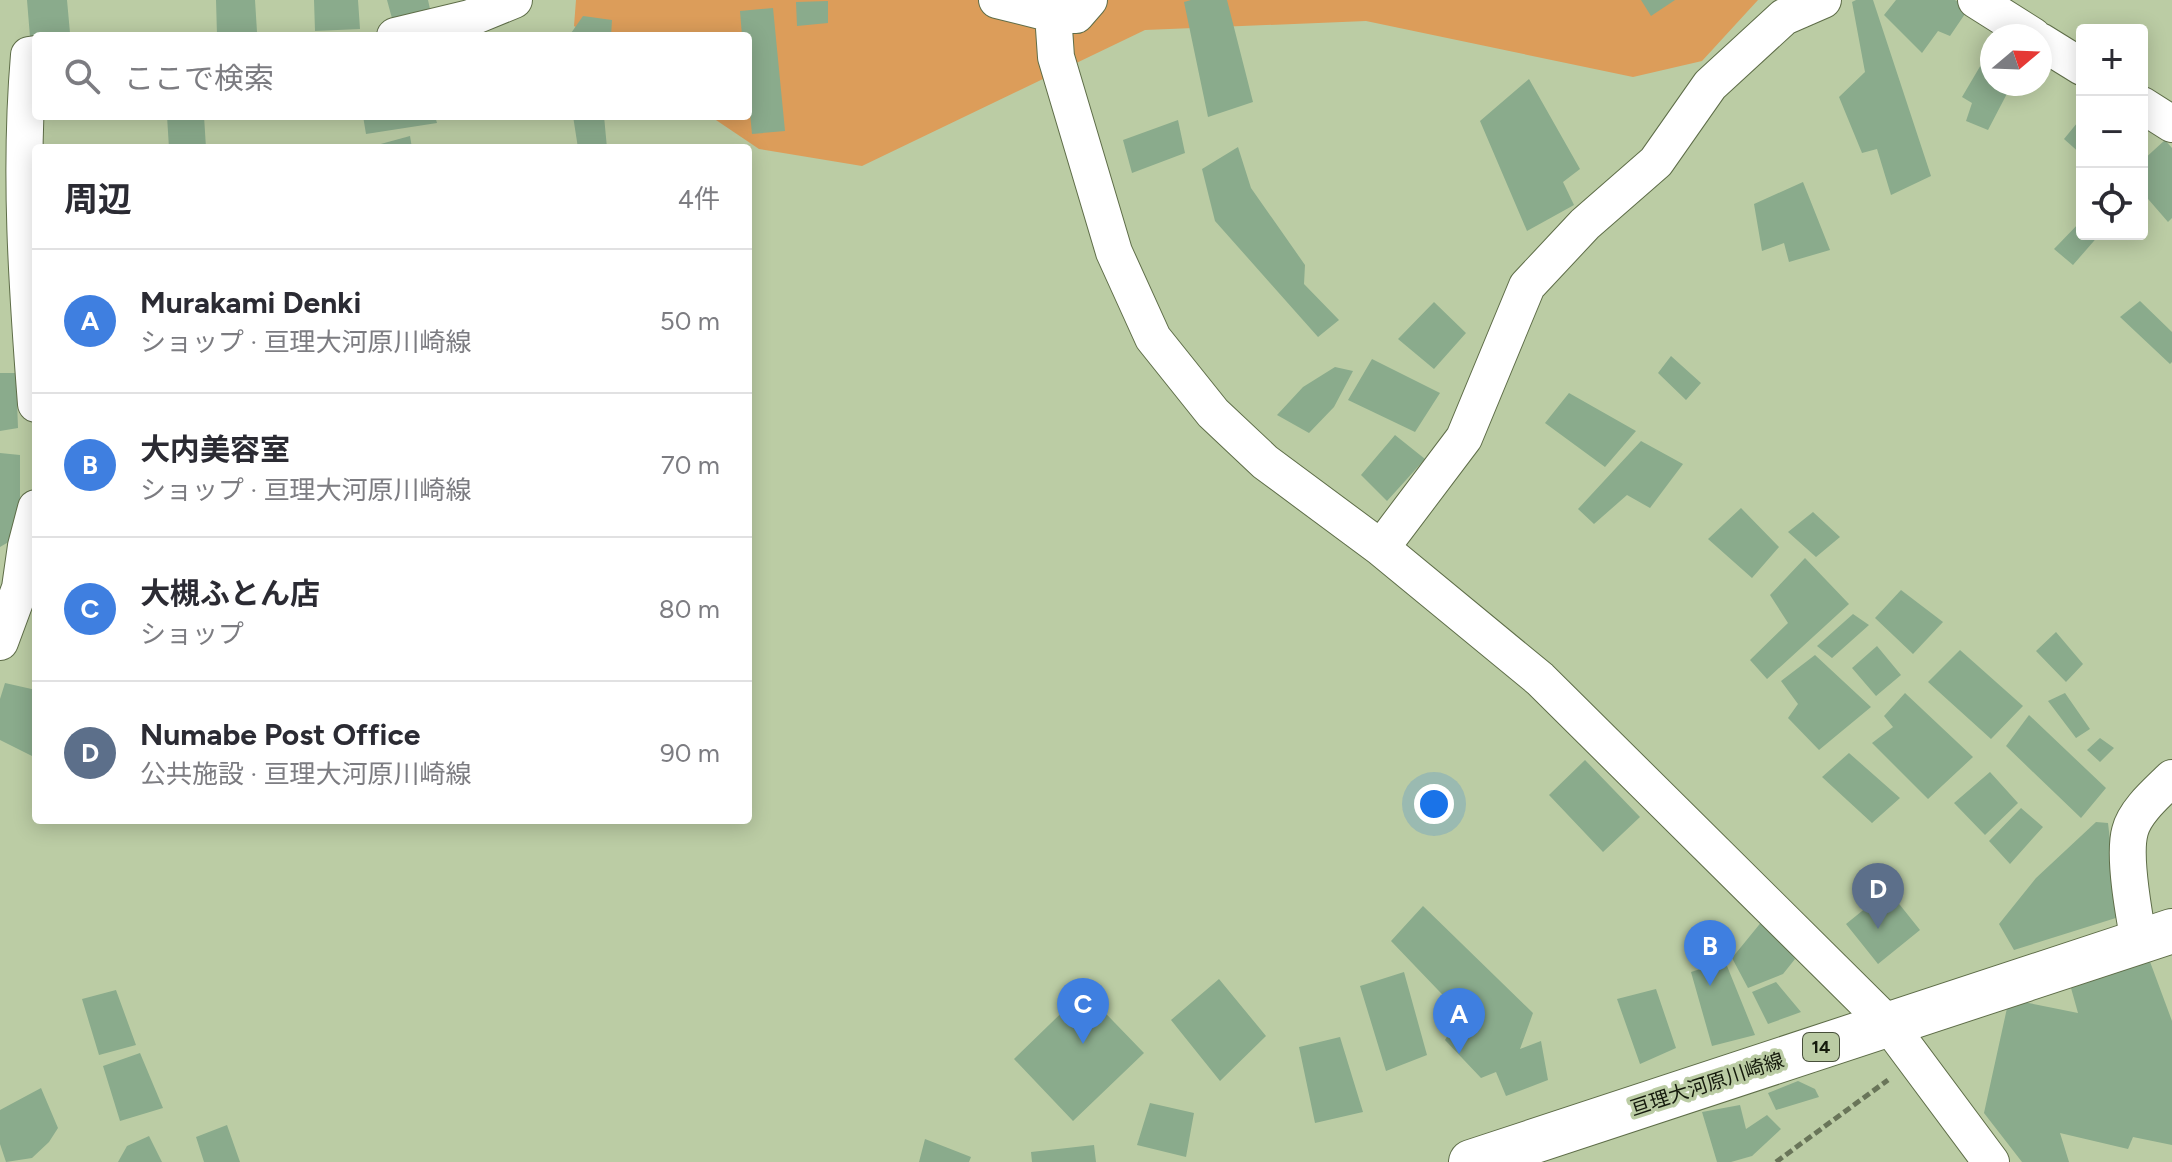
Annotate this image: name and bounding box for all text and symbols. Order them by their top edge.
north arrow [1980,24,2052,96]
map controls [2076,24,2148,240]
button: + [2076,24,2148,96]
search box [32,32,752,120]
icon: search [60,54,104,98]
text: ここで検索 [124,60,274,97]
button: − [2076,96,2148,168]
button: locate [2076,168,2148,240]
text: 周辺 [64,179,132,220]
text: 4件 [678,183,720,215]
text: Murakami Denki [140,284,361,321]
text: A [81,305,99,337]
text: 50 m [660,305,720,337]
text: ショップ · 亘理大河原川崎線 [140,326,471,358]
text: 大内美容室 [140,431,290,468]
text: B [82,449,98,481]
text: 70 m [661,449,720,481]
text: ショップ · 亘理大河原川崎線 [140,474,471,506]
text: 大槻ふとん店 [140,575,320,612]
text: C [81,593,99,625]
text: 80 m [659,593,720,625]
text: ショップ [140,618,244,650]
text: Numabe Post Office [140,716,420,753]
text: D [81,737,99,769]
text: 90 m [660,737,720,769]
text: 公共施設 · 亘理大河原川崎線 [140,758,471,790]
your location [1414,784,1454,824]
pin: D [1852,863,1904,929]
pin: B [1684,920,1736,986]
pin: C [1057,978,1109,1044]
pin: A [1433,988,1485,1054]
road number: 14 [1803,1033,1839,1061]
street label: 亘理大河原川崎線 [1627,1048,1787,1120]

